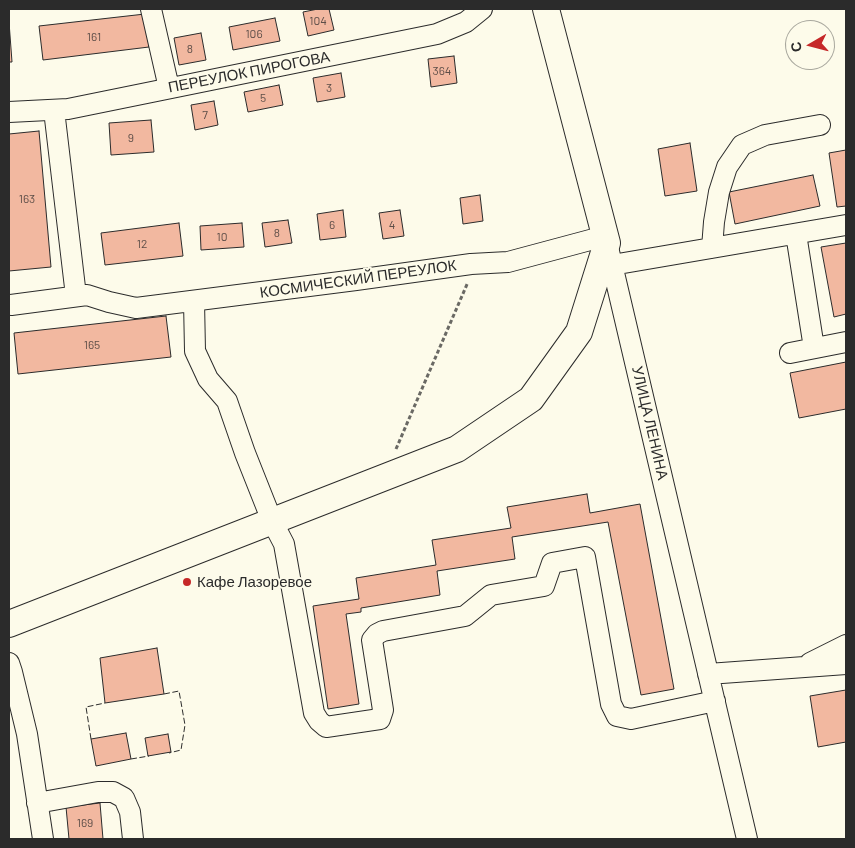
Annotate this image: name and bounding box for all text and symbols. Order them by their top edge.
house number: 104 [309,14,327,28]
north arrow [785,20,835,70]
house number: 106 [245,27,263,41]
house number: 161 [87,30,101,44]
text: С [787,41,805,53]
house number: 8 [187,42,193,56]
street label: ПЕРЕУЛОК ПИРОГОВА [167,47,331,97]
house number: 364 [433,64,451,78]
house number: 3 [326,81,332,95]
house number: 5 [260,91,266,105]
house number: 7 [202,108,208,122]
house number: 9 [128,131,134,145]
house number: 163 [19,192,35,206]
house number: 6 [329,218,335,232]
house number: 4 [389,218,395,232]
house number: 8 [274,226,280,240]
house number: 10 [217,230,227,244]
house number: 12 [137,237,147,251]
street label: КОСМИЧЕСКИЙ ПЕРЕУЛОК [259,256,457,302]
house number: 165 [84,338,100,352]
street label: УЛИЦА ЛЕНИНА [628,364,672,482]
place label: Кафе Лазоревое [197,573,312,591]
marker: Кафе Лазоревое [181,576,193,588]
house number: 169 [77,816,93,830]

